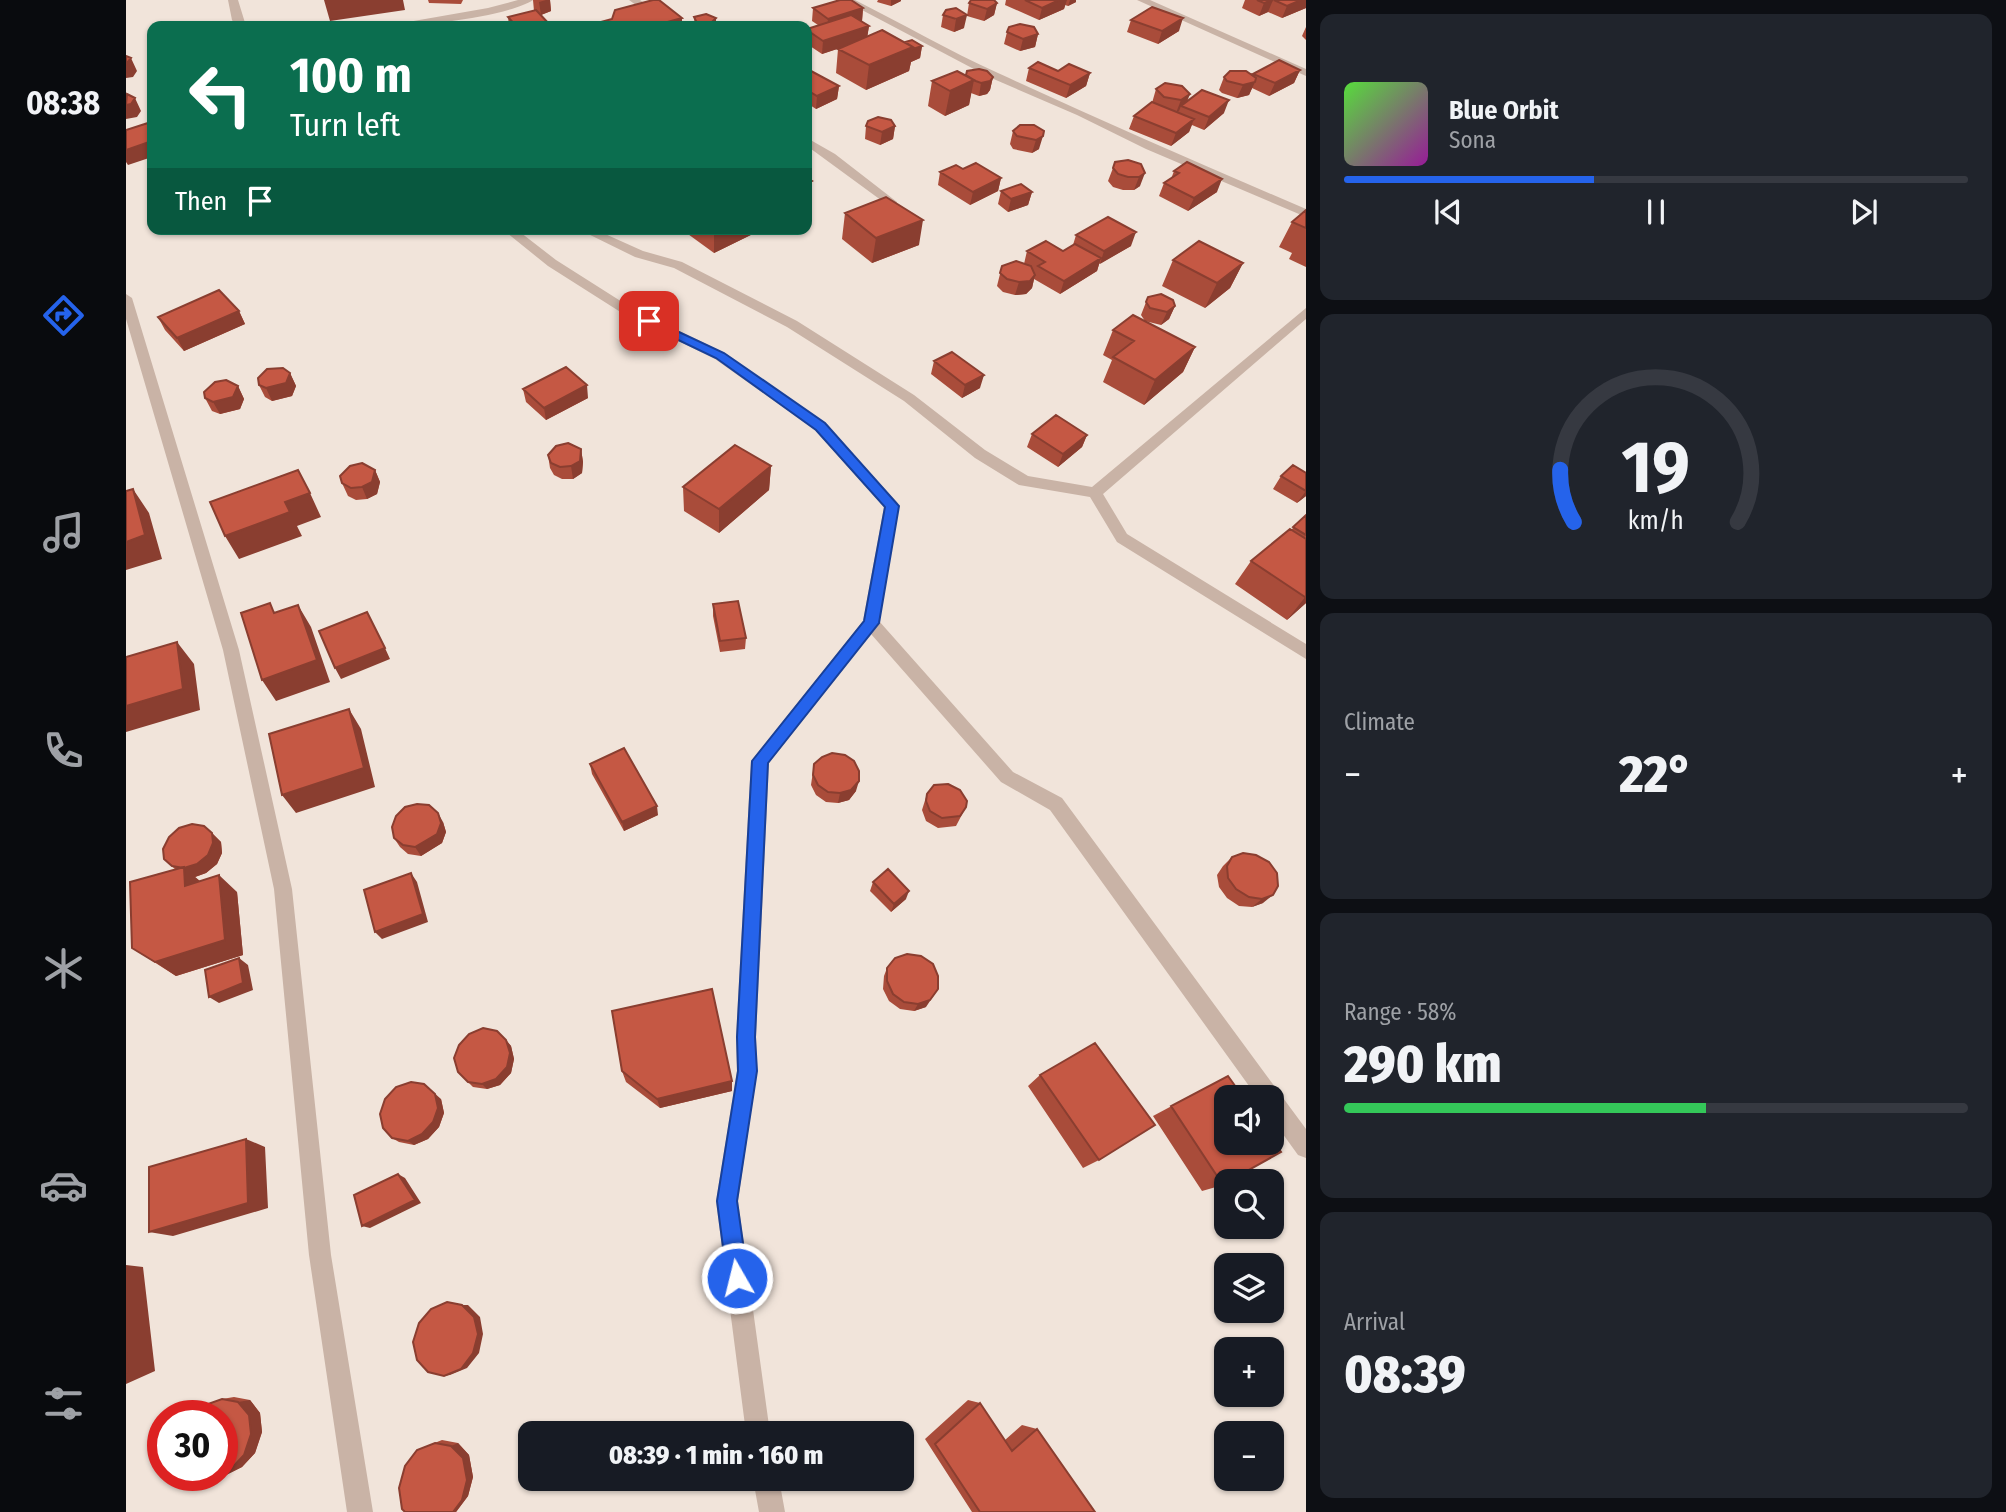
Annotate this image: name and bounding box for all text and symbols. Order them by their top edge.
text: 100 m [290,46,412,105]
icon: left [175,49,266,140]
text: 08:38 [26,84,100,122]
text: Blue Orbit [1449,95,1559,126]
text: Turn left [290,106,400,144]
text: Sona [1449,126,1496,154]
icon: arrive [241,182,279,220]
text: Then [175,186,227,217]
icon: previous [1429,193,1467,231]
icon: pause [1637,193,1675,231]
icon: next [1845,193,1883,231]
icon: directions [39,291,88,340]
pin [619,291,679,351]
icon: arrive [630,302,668,340]
text: 19 [1622,425,1690,512]
text: km/h [1628,506,1684,536]
icon: music [39,508,88,557]
text: Climate [1344,708,1415,736]
icon: phone [39,726,88,775]
text: 22° [1619,743,1693,806]
text: − [1344,752,1361,798]
text: + [1951,752,1968,798]
icon: climate [39,944,88,993]
text: Range · 58% [1344,998,1456,1026]
text: 290 km [1344,1033,1502,1096]
map controls [1214,1085,1284,1491]
button: sound [1214,1085,1284,1155]
icon: car [39,1161,88,1210]
button: search [1214,1169,1284,1239]
position arrow [700,1241,774,1315]
button: layers [1214,1253,1284,1323]
text: Arrival [1344,1308,1405,1336]
button: + [1214,1337,1284,1407]
text: 08:39 [1344,1343,1466,1406]
icon: filters [39,1379,88,1428]
speed limit sign: 30 [147,1400,238,1491]
button: − [1214,1421,1284,1491]
text: 08:39 · 1 min · 160 m [609,1440,823,1471]

